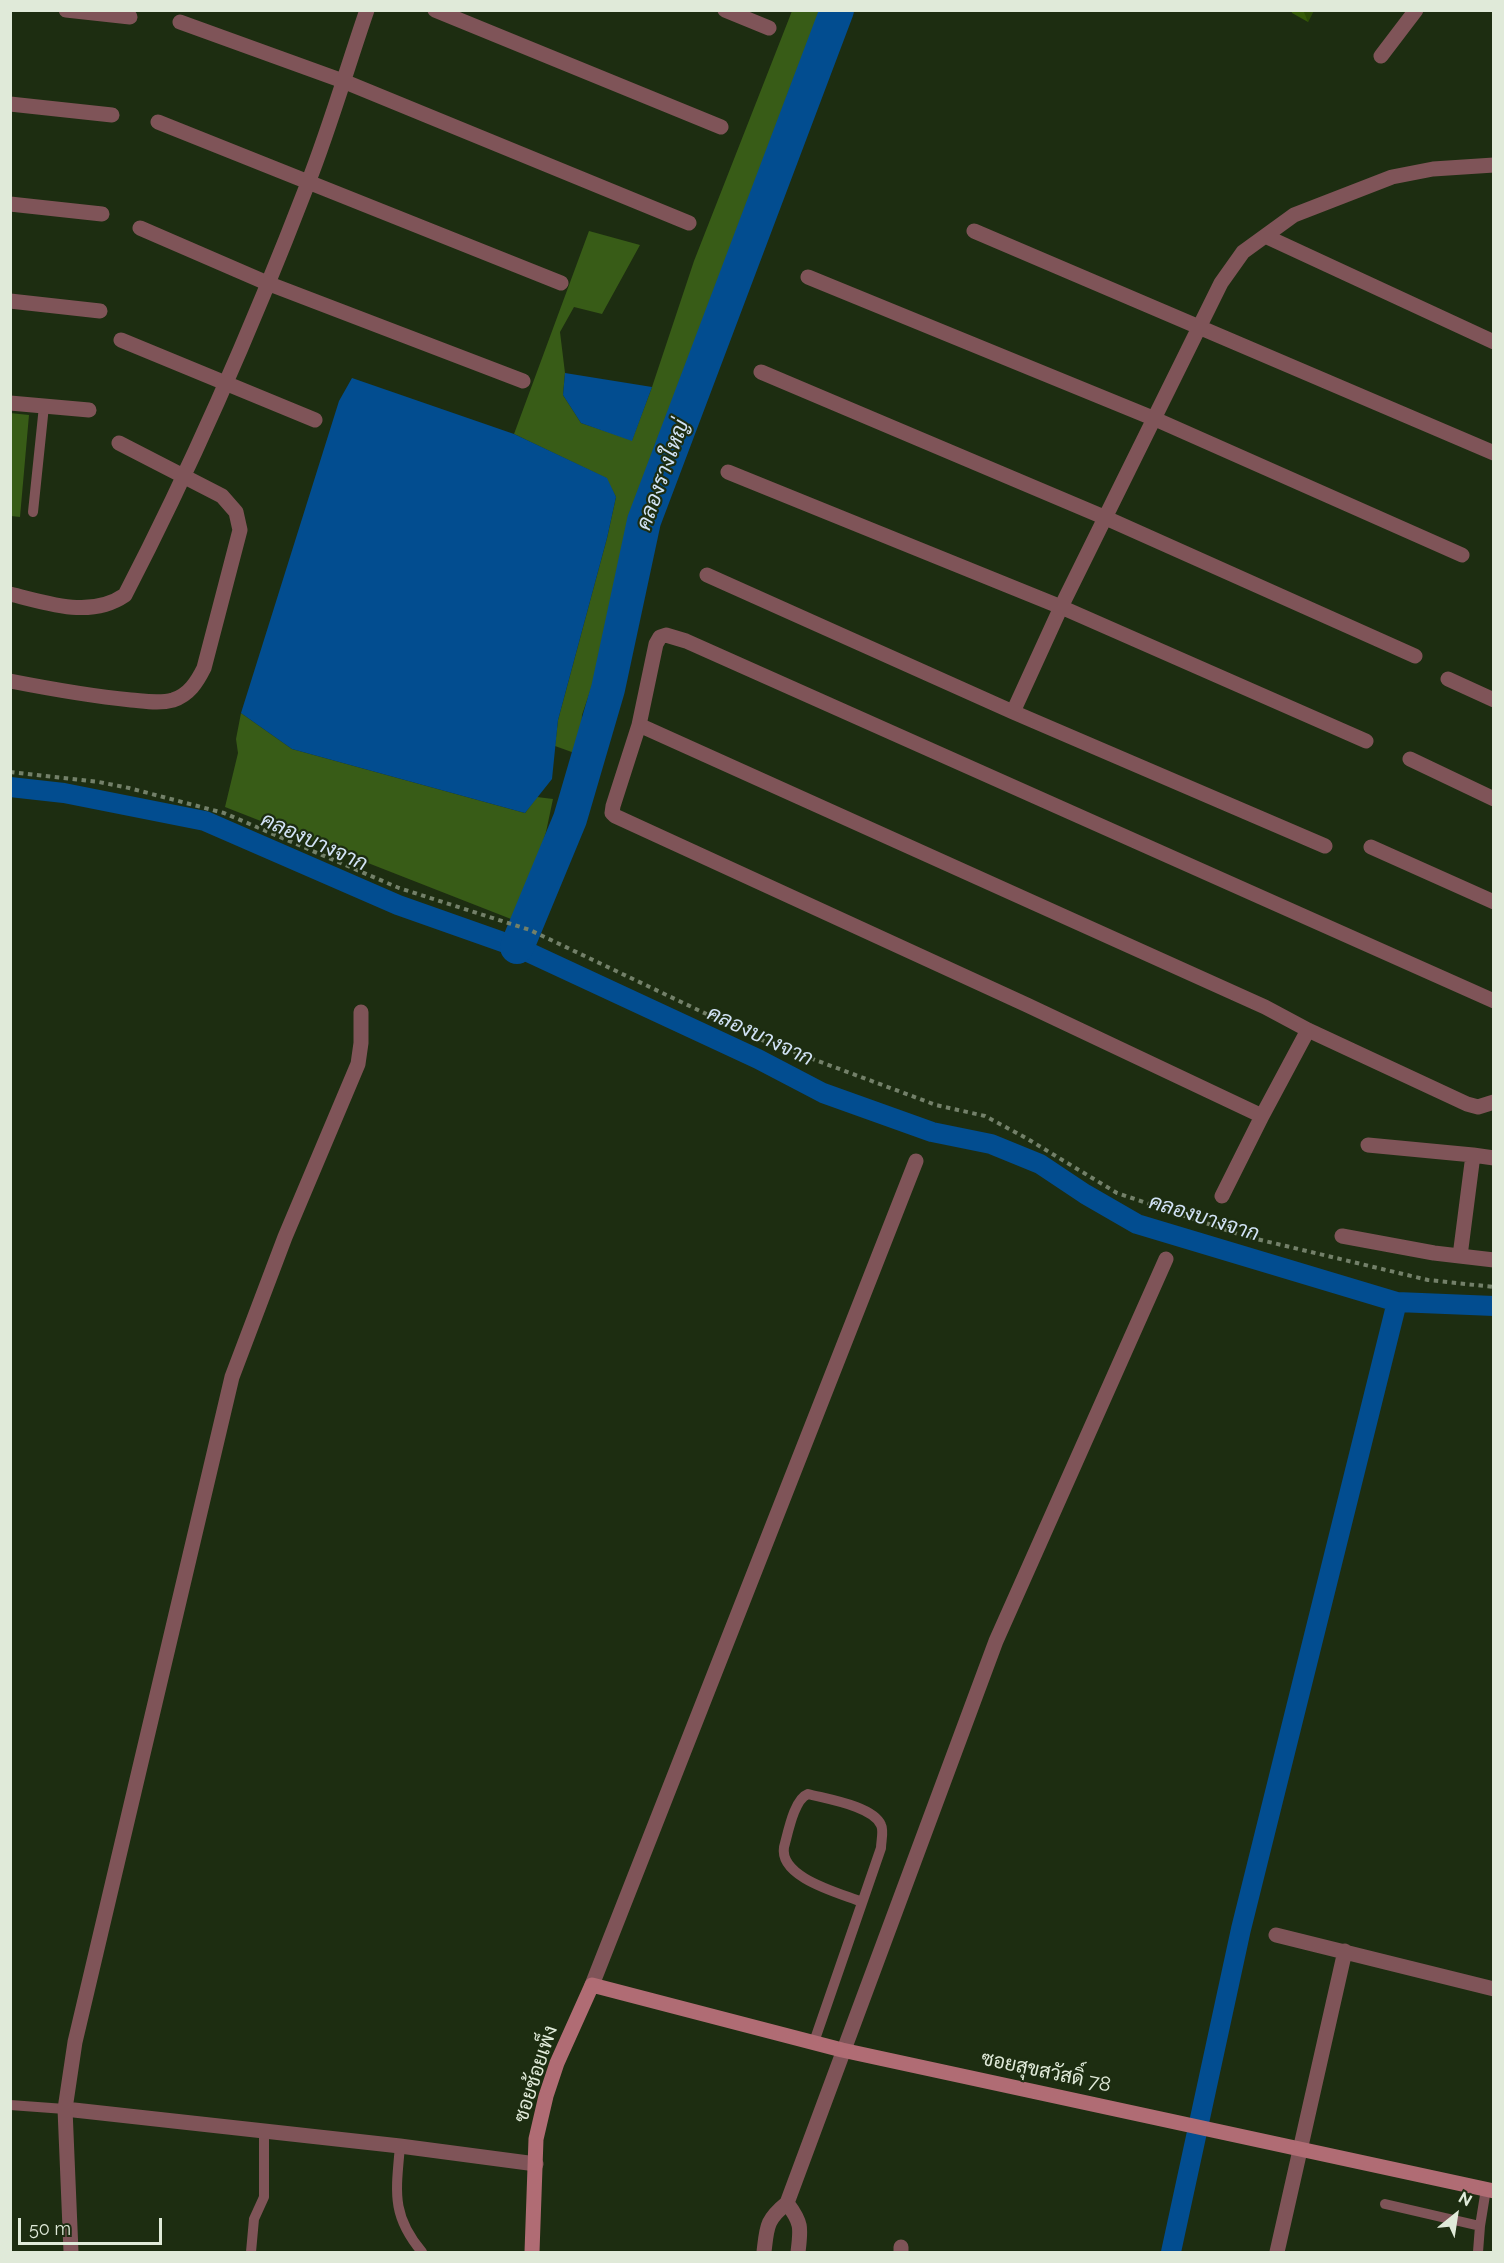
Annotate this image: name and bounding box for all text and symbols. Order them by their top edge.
water label: คลองรางใหญ่ [631,416,695,534]
water label: คลองบางจาก [257,807,371,877]
water label: คลองบางจาก [703,1001,817,1071]
water label: คลองบางจาก [1146,1189,1262,1247]
street label: ซอยช้อยเพ็ง [509,2023,563,2125]
street label: ซอยสุขสวัสดิ์ 78 [979,2047,1113,2097]
north arrow [1426,2185,1486,2245]
text: N [1455,2188,1475,2210]
scale bar [21,2206,165,2244]
text: 50 m [29,2218,71,2239]

